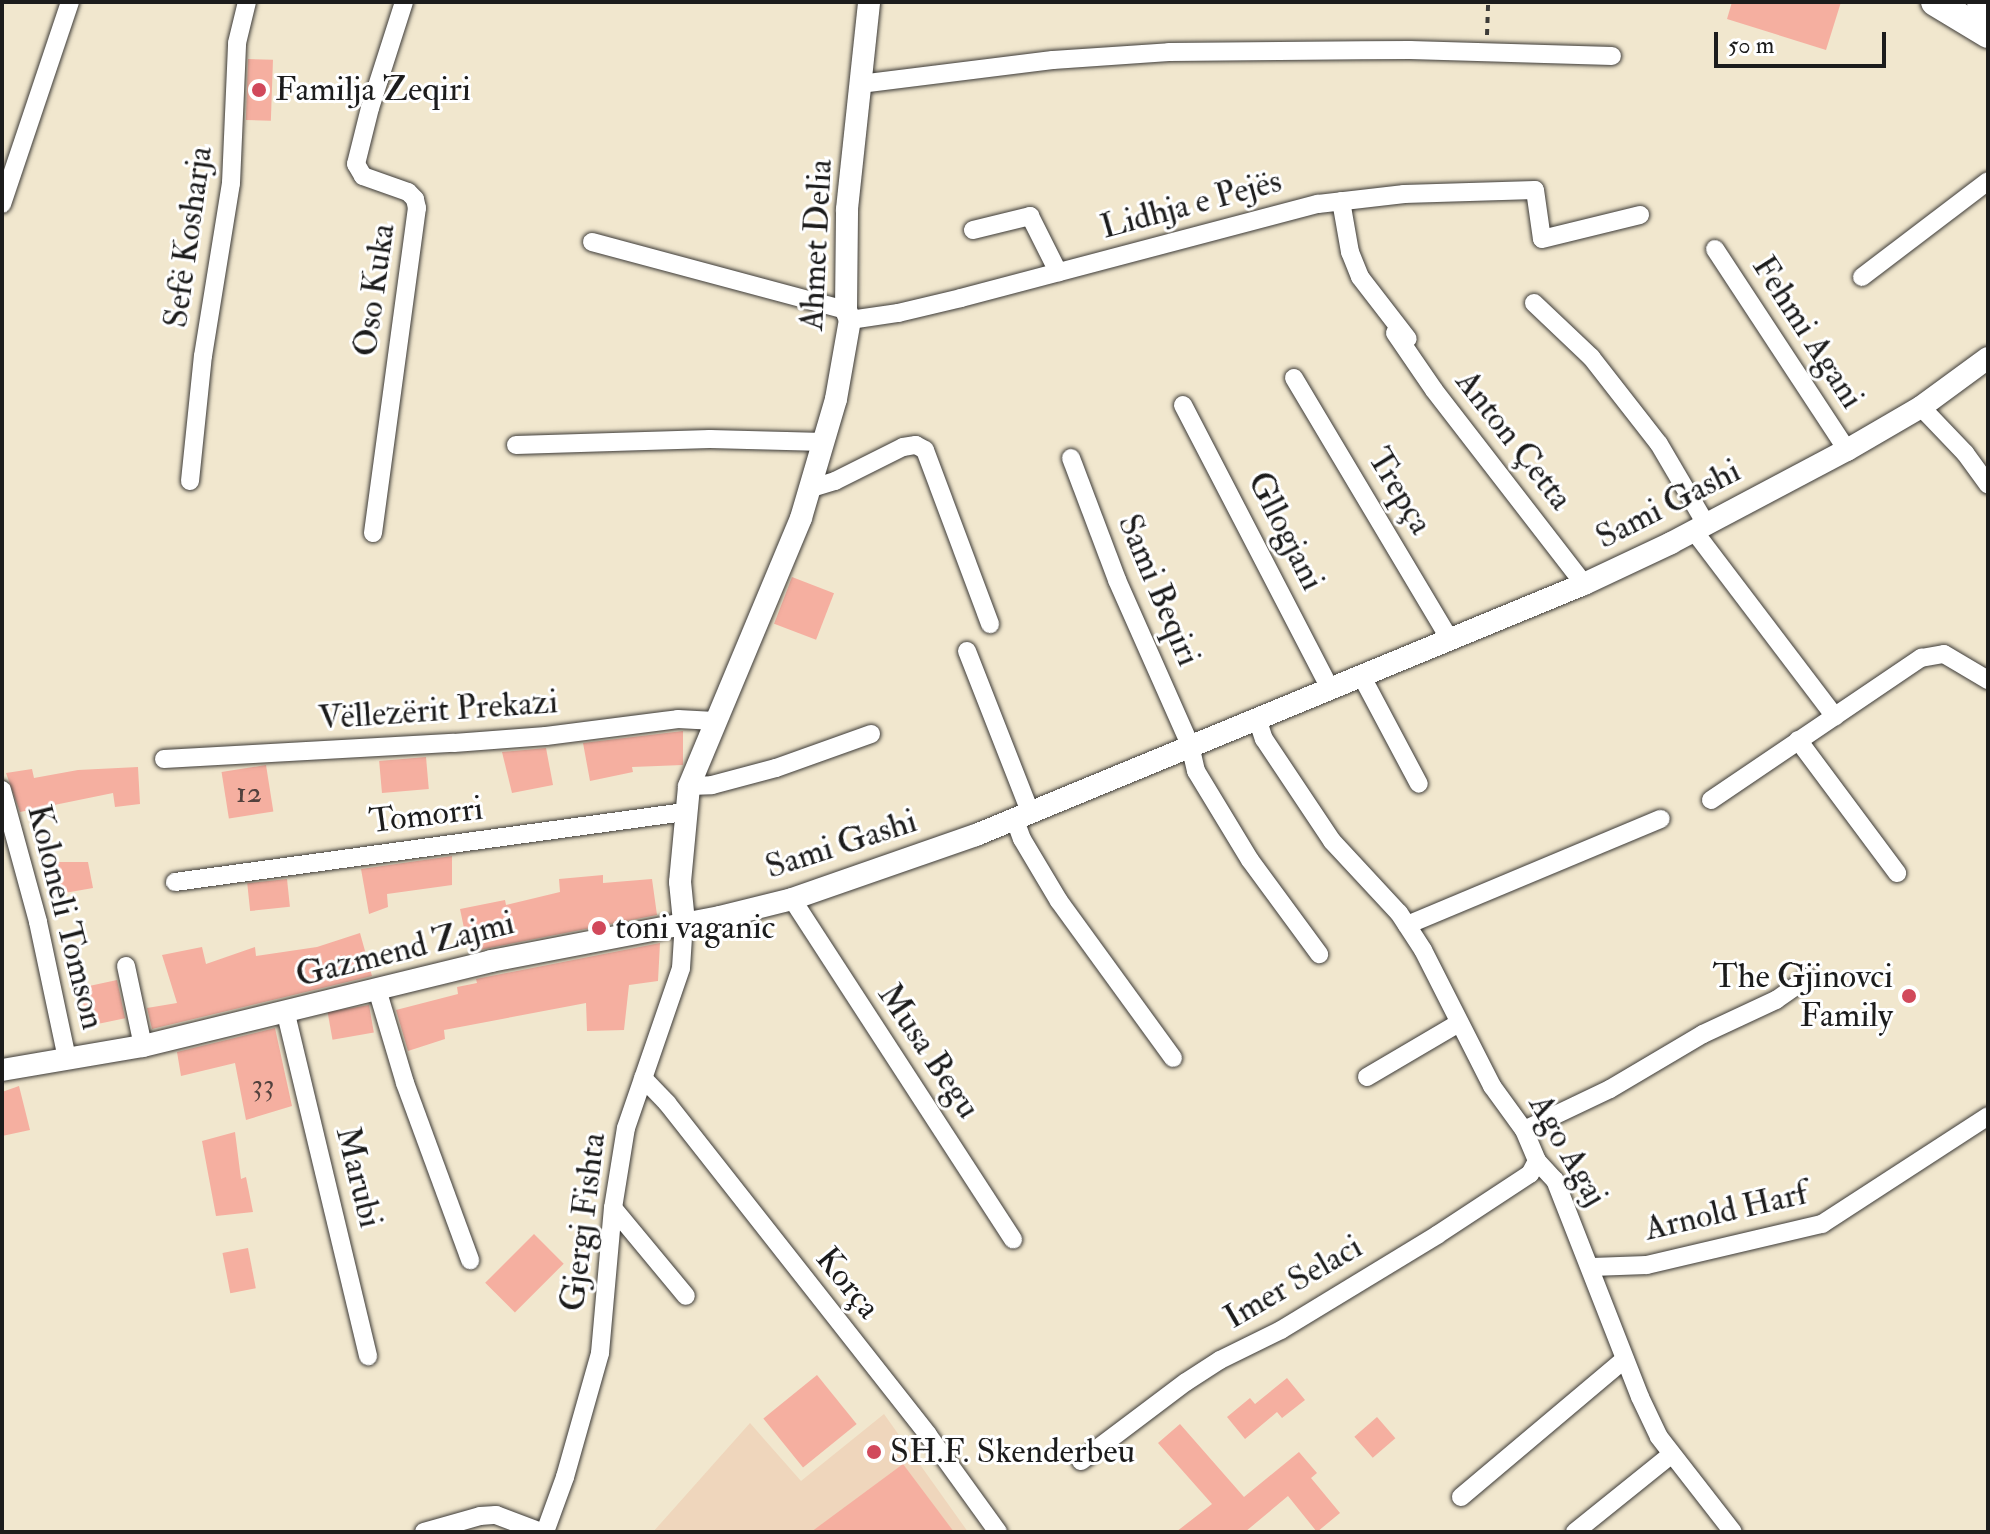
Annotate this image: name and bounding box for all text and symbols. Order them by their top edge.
scale bar [1718,16,1890,66]
text: 50 m [1728,30,1774,61]
place label: Familja Zeqiri [275,70,471,110]
marker: Familja Zeqiri [250,81,268,99]
street label: Sefë Kosharja [155,144,221,330]
street label: Ahmet Delia [791,158,841,332]
street label: Lidhja e Pejës [1096,160,1286,248]
street label: Oso Kuka [345,221,403,359]
street label: Fehmi Agani [1744,248,1872,416]
street label: Anton Çetta [1447,362,1581,518]
street label: Trepça [1359,441,1441,541]
street label: Sami Gashi [1589,450,1747,558]
street label: Gllogjani [1239,465,1333,597]
street label: Sami Beqiri [1109,508,1209,672]
street label: Vëllezërit Prekazi [317,681,559,739]
house number: 12 [236,775,262,811]
street label: Tomorri [367,788,485,842]
street label: Koloneli Tomson [18,800,114,1034]
street label: Sami Gashi [760,800,922,888]
street label: Gazmend Zajmi [292,902,518,996]
place label: toni vaganic [615,908,775,948]
marker: toni vaganic [590,919,608,937]
place label: The Gjinovci Family [1712,956,1893,1036]
street label: Musa Begu [869,976,989,1126]
marker: The Gjinovci Family [1900,987,1918,1005]
house number: 33 [251,1067,275,1103]
street label: Ago Agaj [1520,1087,1616,1213]
street label: Marubi [327,1122,391,1232]
street label: Gjergj Fishta [552,1130,614,1314]
street label: Arnold Harf [1641,1172,1811,1250]
street label: Imer Selaci [1217,1226,1369,1338]
street label: Korça [807,1239,889,1327]
place label: SH.F. Skenderbeu [890,1432,1135,1472]
marker: SH.F. Skenderbeu [865,1443,883,1461]

